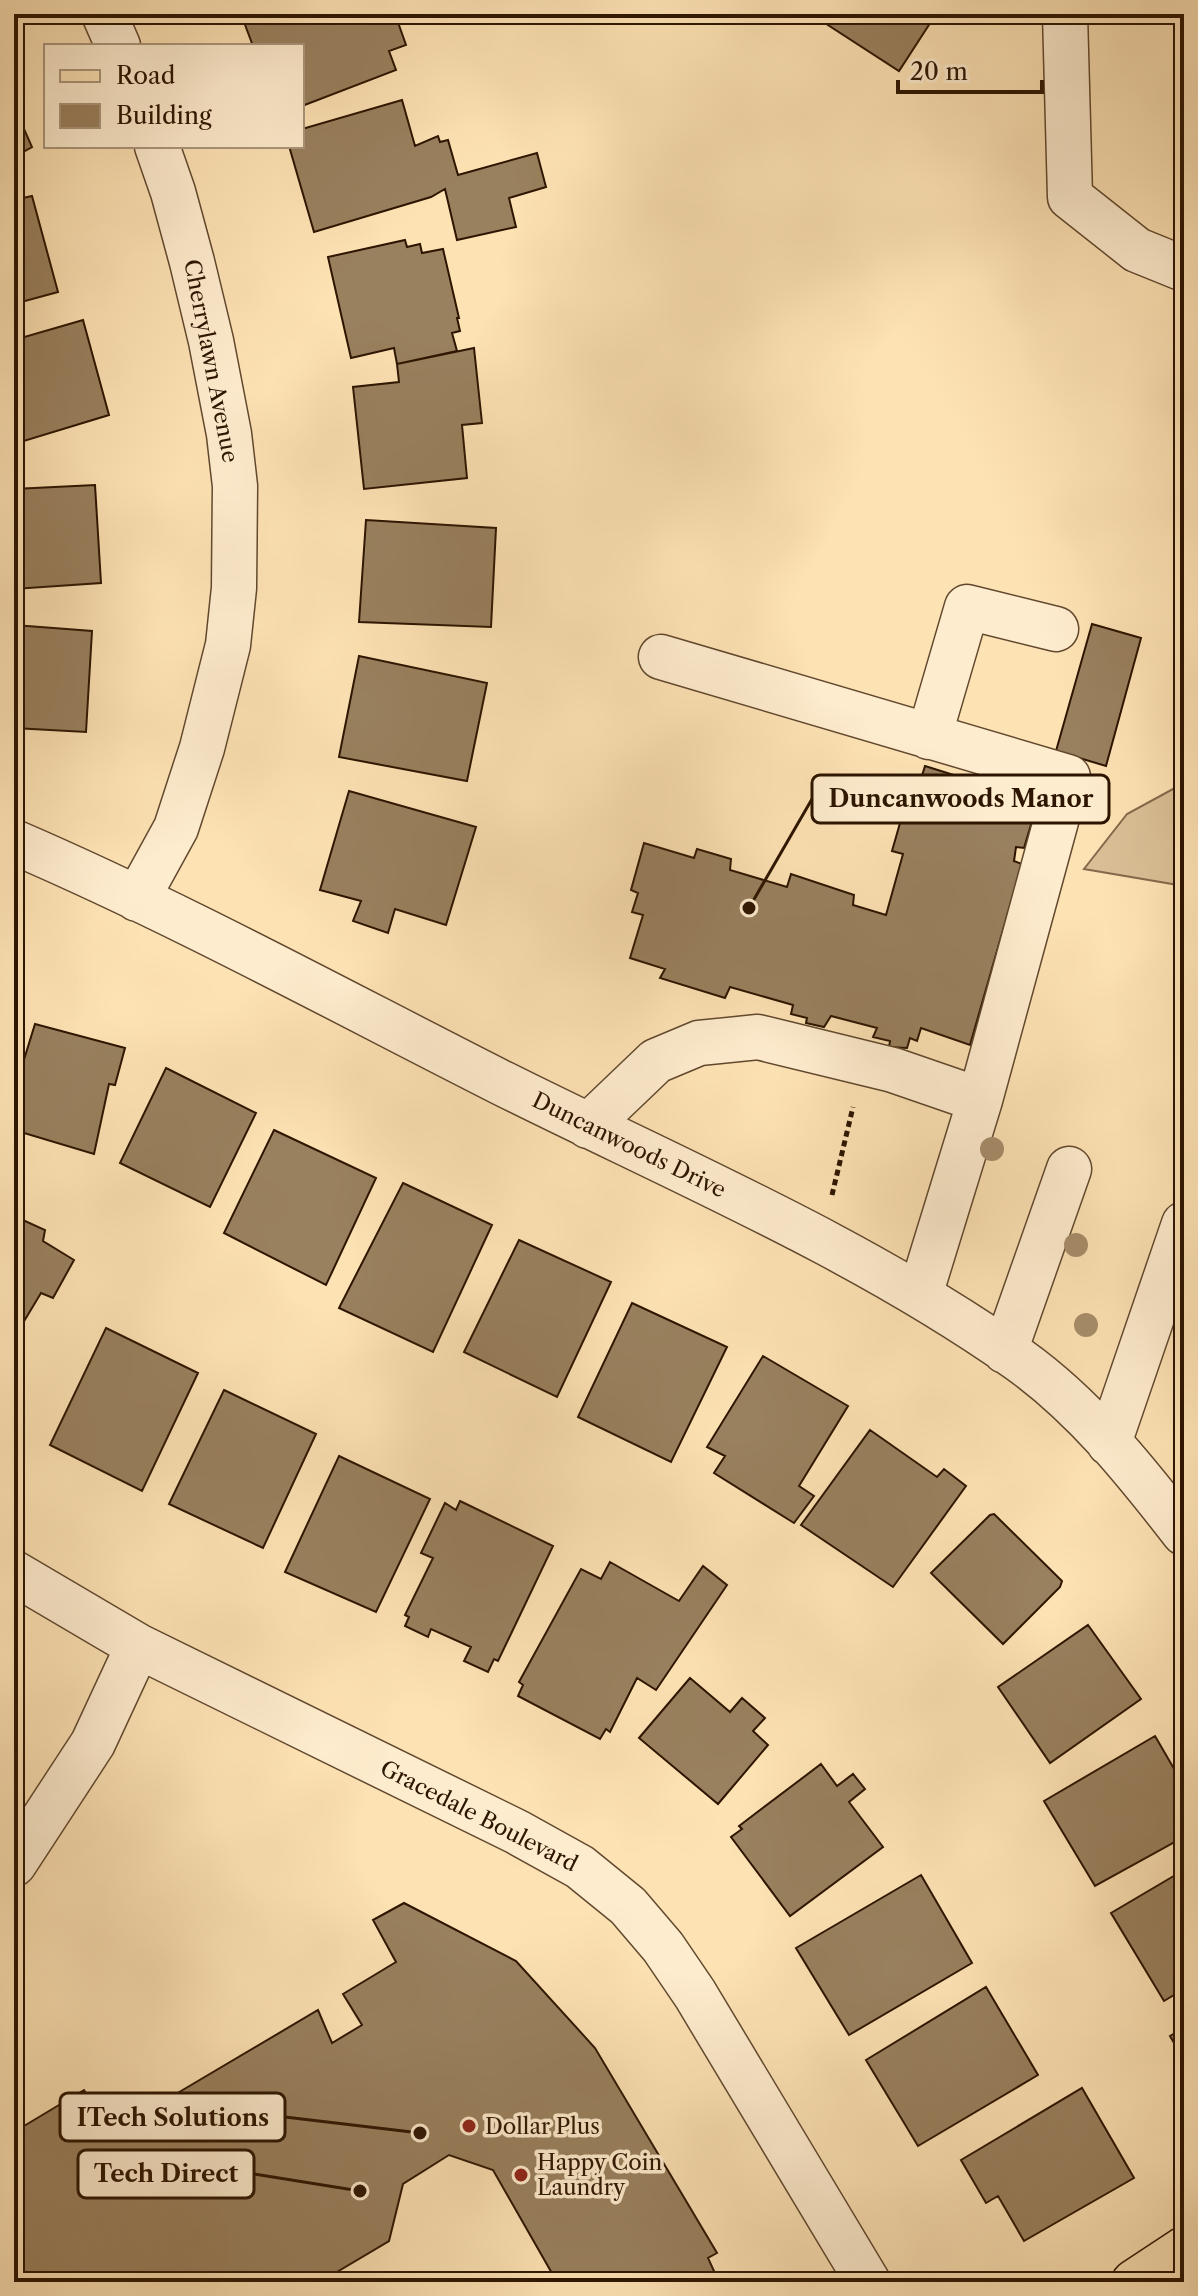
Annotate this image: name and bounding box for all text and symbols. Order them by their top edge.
legend [44,44,304,148]
scale bar [898,44,1042,94]
text: 20 m [910,57,968,86]
text: Road [116,61,176,90]
text: Building [116,101,212,130]
street label: Cherrylawn Avenue [178,257,244,465]
callout: Duncanwoods Manor [812,775,1109,823]
text: Duncanwoods Manor [829,784,1094,813]
street label: Duncanwoods Drive [528,1086,730,1204]
street label: Gracedale Boulevard [376,1754,582,1878]
callout: ITech Solutions [60,2093,285,2141]
text: ITech Solutions [77,2103,269,2132]
place label: Dollar Plus [485,2113,600,2140]
marker: Dollar Plus [460,2117,478,2135]
place label: Happy Coin Laundry [537,2149,662,2201]
callout: Tech Direct [78,2150,254,2198]
text: Tech Direct [94,2159,239,2188]
marker: Happy Coin Laundry [512,2166,530,2184]

